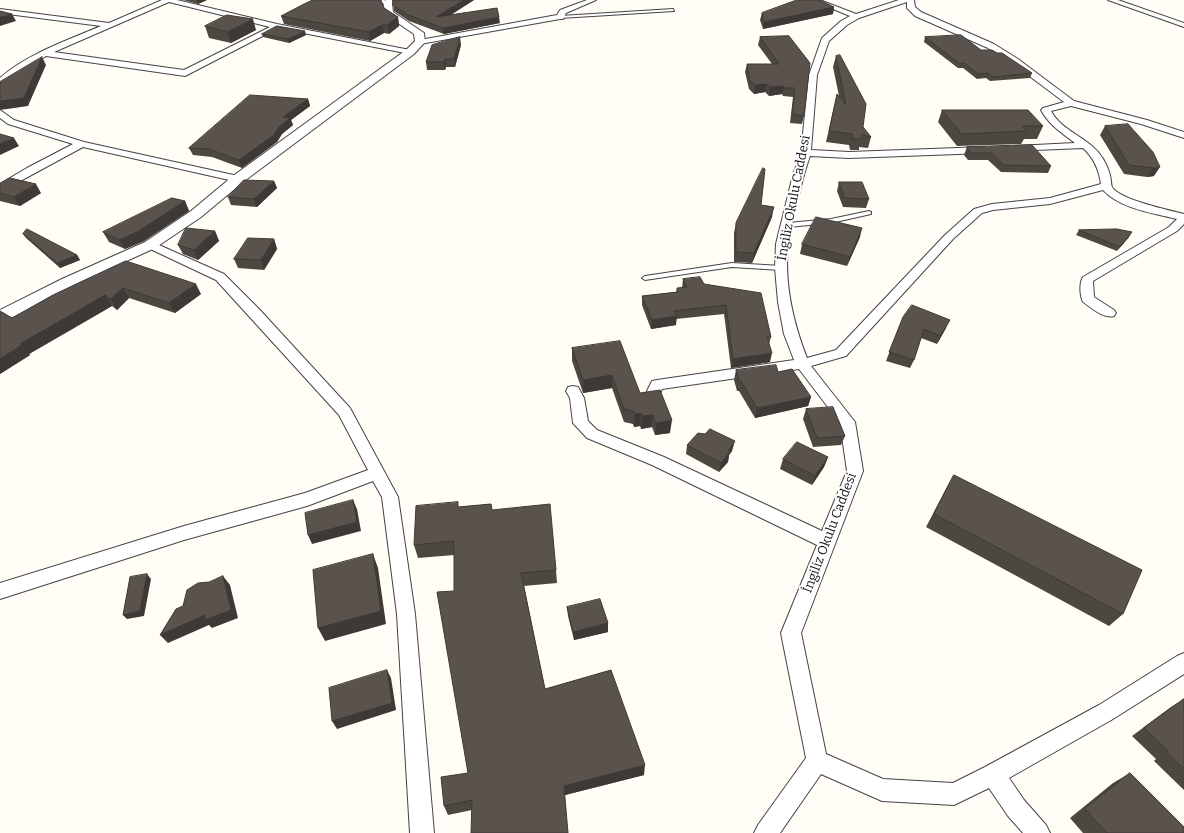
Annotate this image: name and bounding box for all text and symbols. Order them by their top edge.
street label: İngiliz Okulu Caddesi [774,134,814,262]
street label: İngiliz Okulu Caddesi [800,471,860,595]

